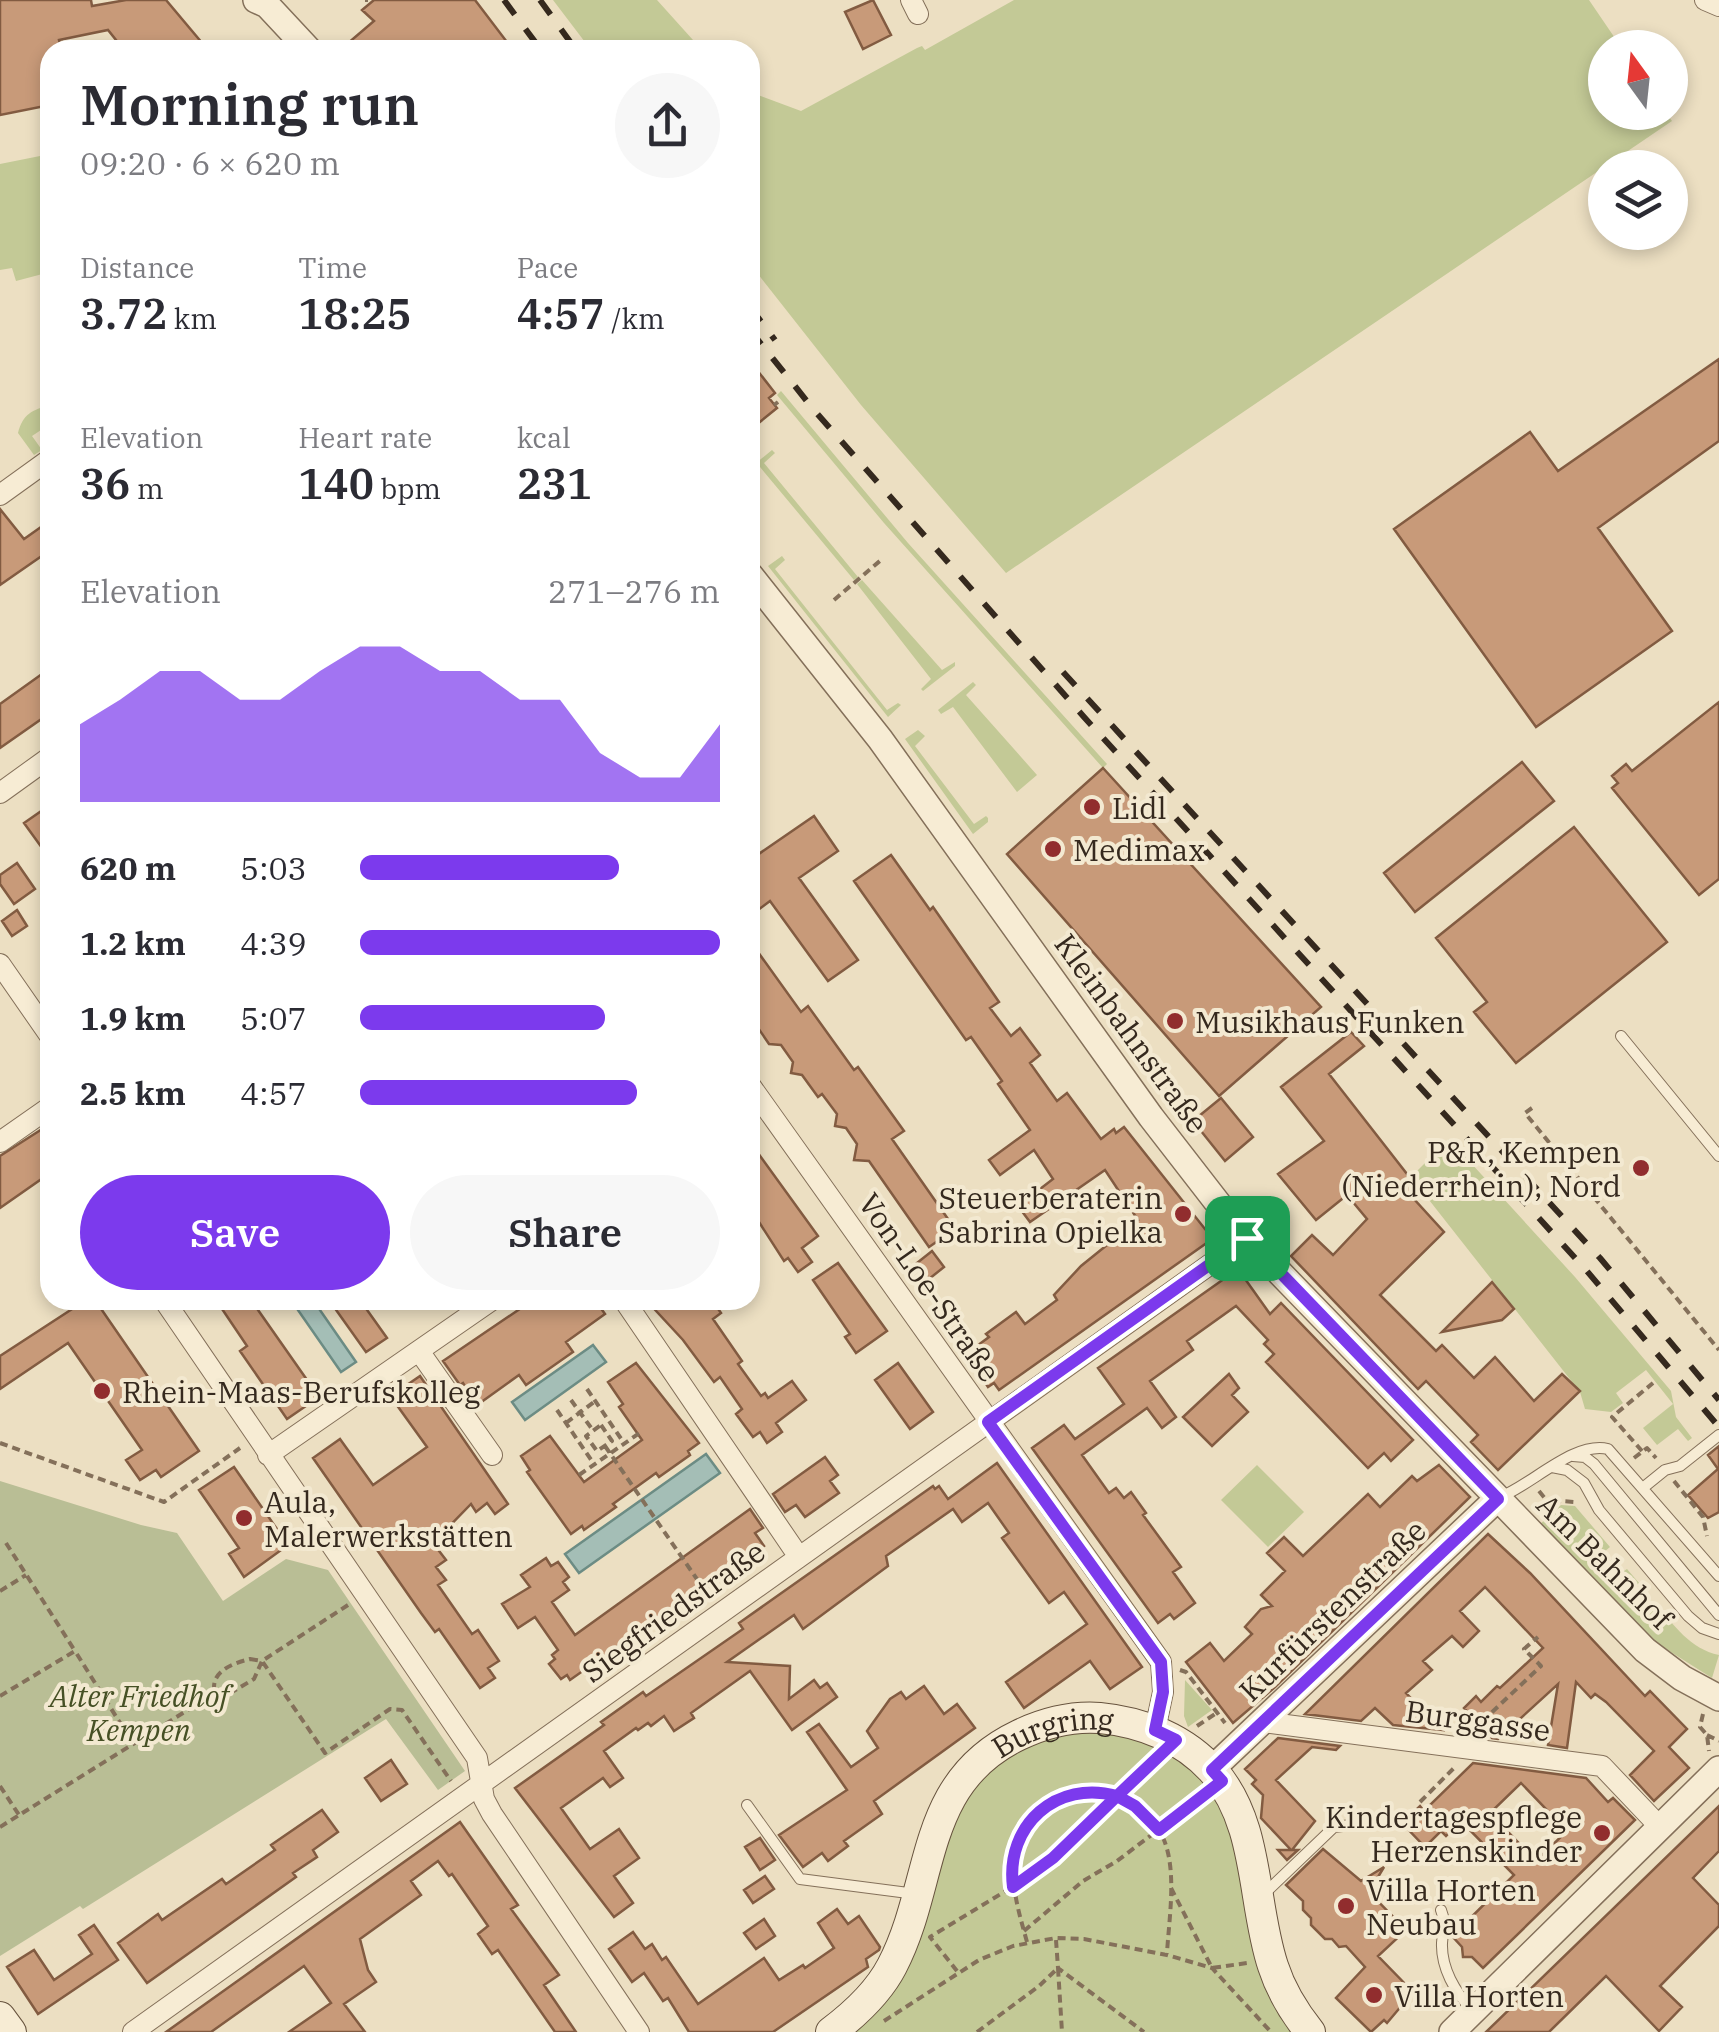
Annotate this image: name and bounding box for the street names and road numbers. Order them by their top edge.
street label: Kleinbahnstraße [1046,925,1218,1141]
street label: Von-Loe-Straße [850,1185,1010,1389]
street label: Am Bahnhof [1529,1485,1682,1638]
street label: Kurfürstenstraße [1230,1511,1434,1709]
street label: Siegfriedstraße [574,1531,772,1691]
street label: Burggasse [1403,1691,1553,1749]
street label: Burgring [984,1698,1116,1766]

